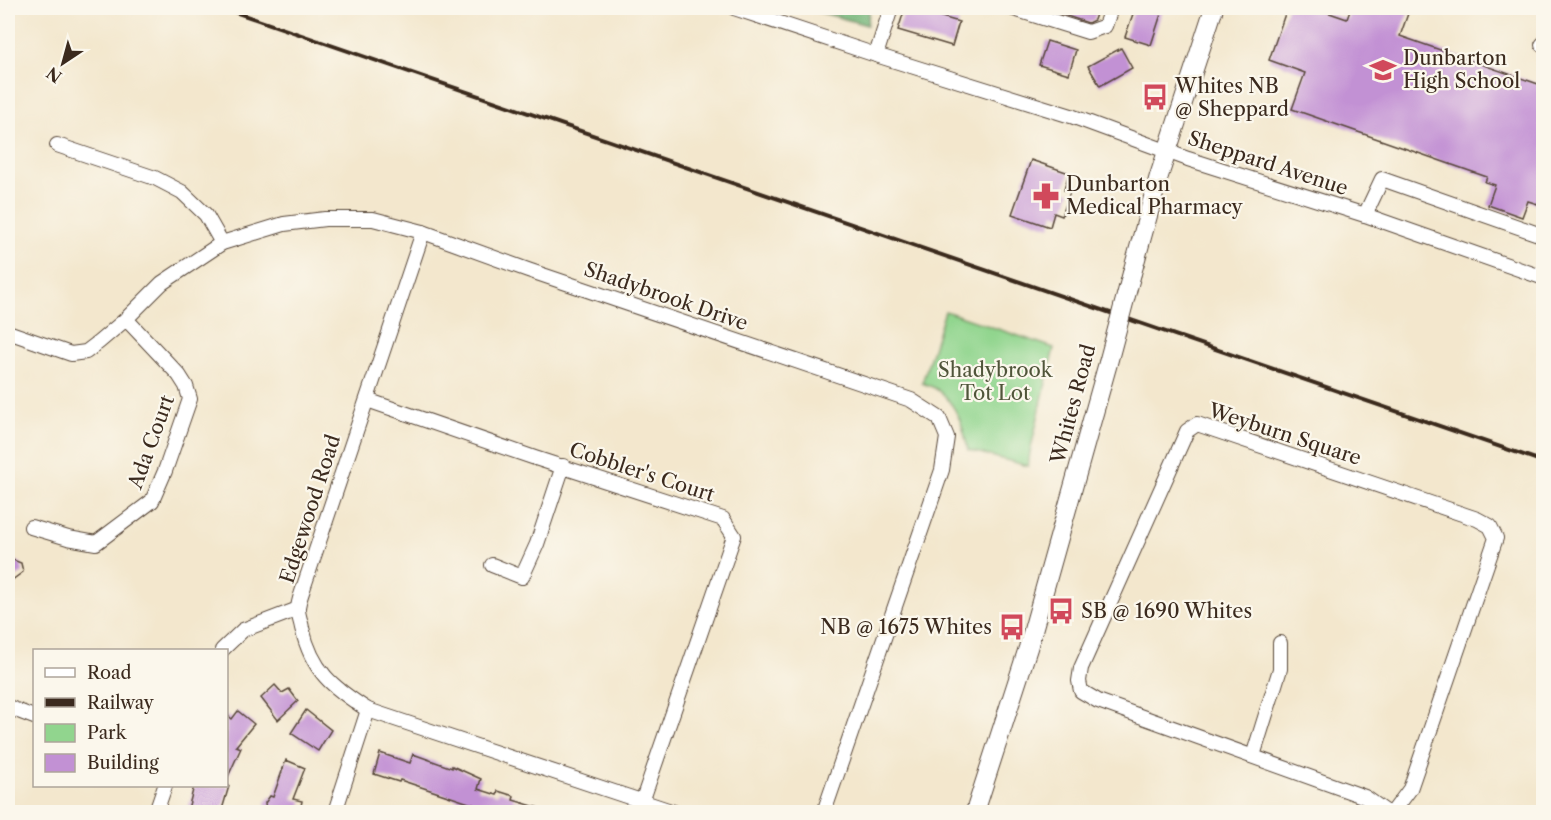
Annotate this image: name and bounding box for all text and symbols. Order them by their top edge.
north arrow [33,33,93,93]
place label: Dunbarton High School [1403,46,1520,93]
school or university icon: Dunbarton High School [1368,55,1398,85]
text: N [43,63,66,87]
place label: Whites NB @ Sheppard [1174,74,1289,121]
bus stop icon: Whites NB @ Sheppard [1140,82,1170,112]
street label: Sheppard Avenue [1185,126,1351,200]
place label: Dunbarton Medical Pharmacy [1066,172,1244,219]
pharmacy icon: Dunbarton Medical Pharmacy [1031,181,1061,211]
street label: Shadybrook Drive [581,257,751,335]
street label: Whites Road [1045,342,1100,467]
park label: Shadybrook Tot Lot [938,358,1054,405]
street label: Ada Court [123,392,179,493]
street label: Weyburn Square [1205,398,1364,470]
street label: Edgewood Road [275,432,345,586]
street label: Cobbler's Court [566,437,718,507]
bus stop icon: SB @ 1690 Whites [1046,596,1076,626]
place label: SB @ 1690 Whites [1081,599,1252,623]
bus stop icon: NB @ 1675 Whites [997,612,1027,642]
place label: NB @ 1675 Whites [820,615,992,639]
legend [33,649,228,787]
text: Road [87,662,132,684]
text: Railway [87,692,155,714]
text: Park [87,722,128,744]
text: Building [87,752,159,774]

